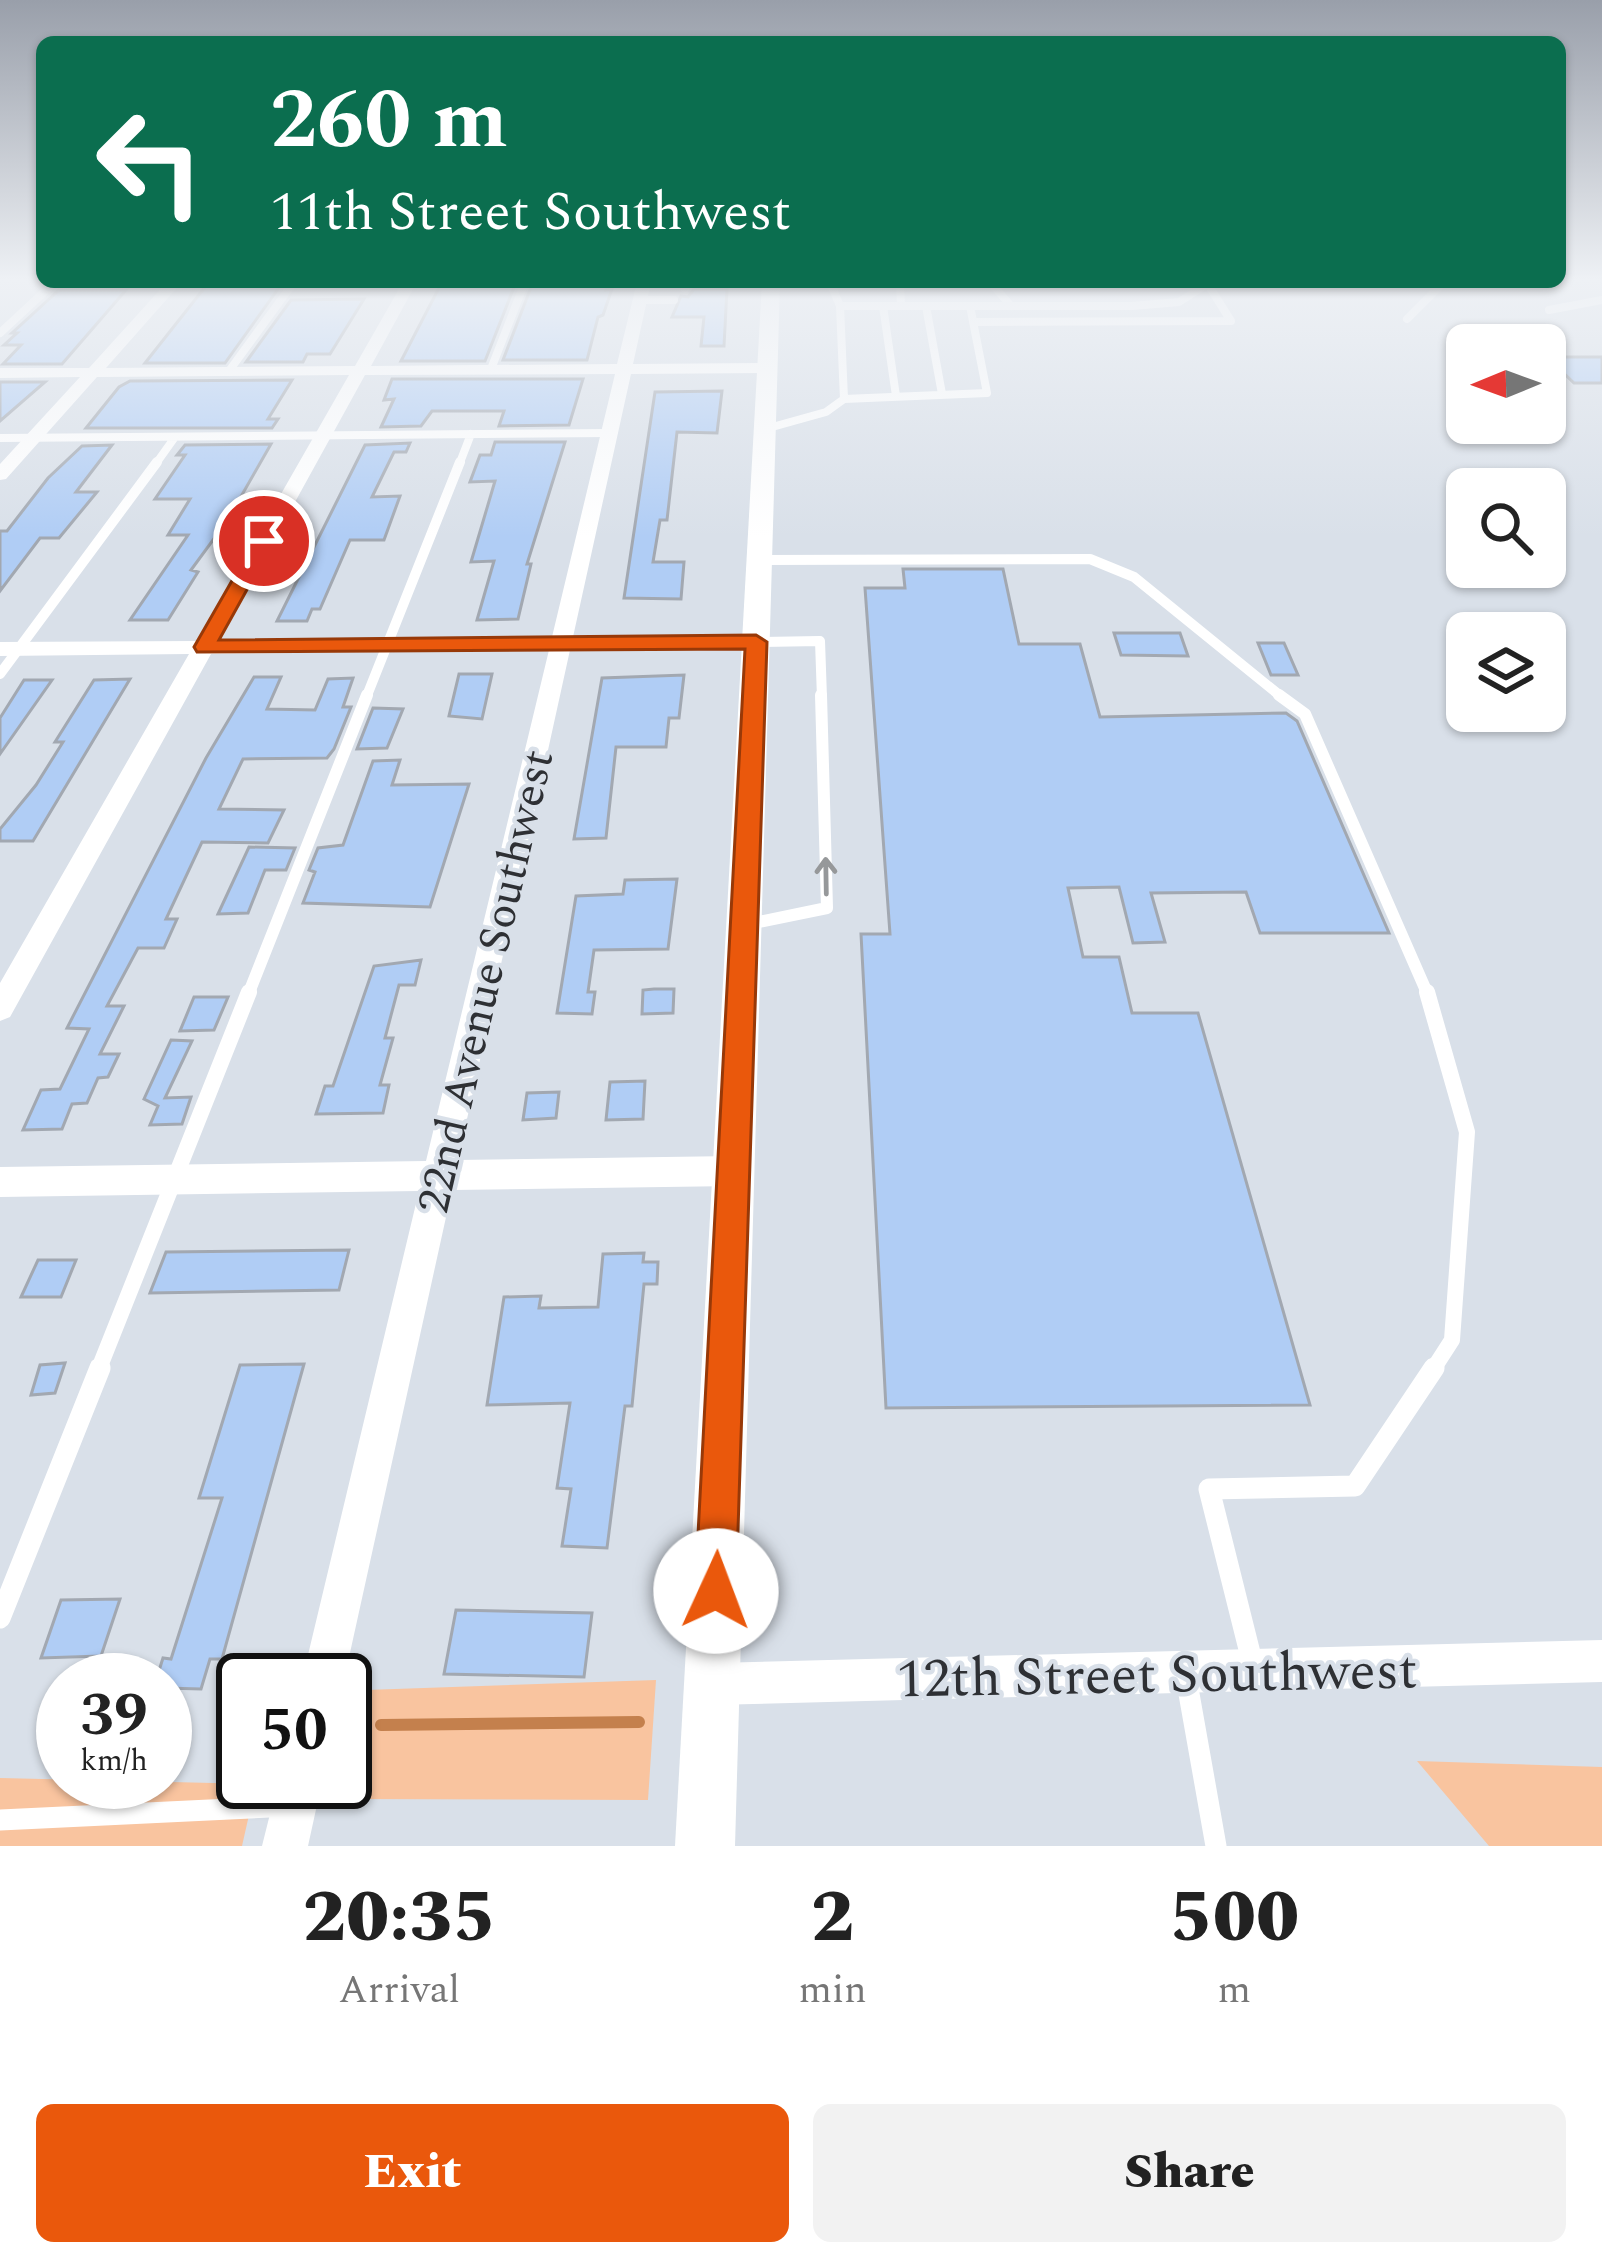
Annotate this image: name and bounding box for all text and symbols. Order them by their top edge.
text: 260 m [270,57,508,185]
icon: left [72,84,228,240]
text: 11th Street Southwest [270,172,791,254]
north arrow [1446,324,1566,444]
map controls [1446,324,1566,732]
button: search [1446,468,1566,588]
pin [213,490,315,592]
icon: arrive [231,508,297,574]
button: layers [1446,612,1566,732]
street label: 22nd Avenue Southwest [400,743,573,1220]
one-way arrow [814,857,837,896]
position arrow [653,1528,779,1654]
street label: 12th Street Southwest [896,1630,1418,1722]
speed limit sign: 50 [216,1653,372,1809]
text: 39 [80,1670,148,1762]
text: km/h [80,1738,148,1784]
text: 20:35 [303,1864,496,1973]
text: 2 [811,1864,854,1973]
text: 500 [1170,1864,1299,1973]
text: Arrival [339,1961,460,2020]
text: min [799,1961,867,2020]
text: m [1218,1961,1251,2020]
button: Exit [36,2104,789,2242]
button: Share [813,2104,1566,2242]

